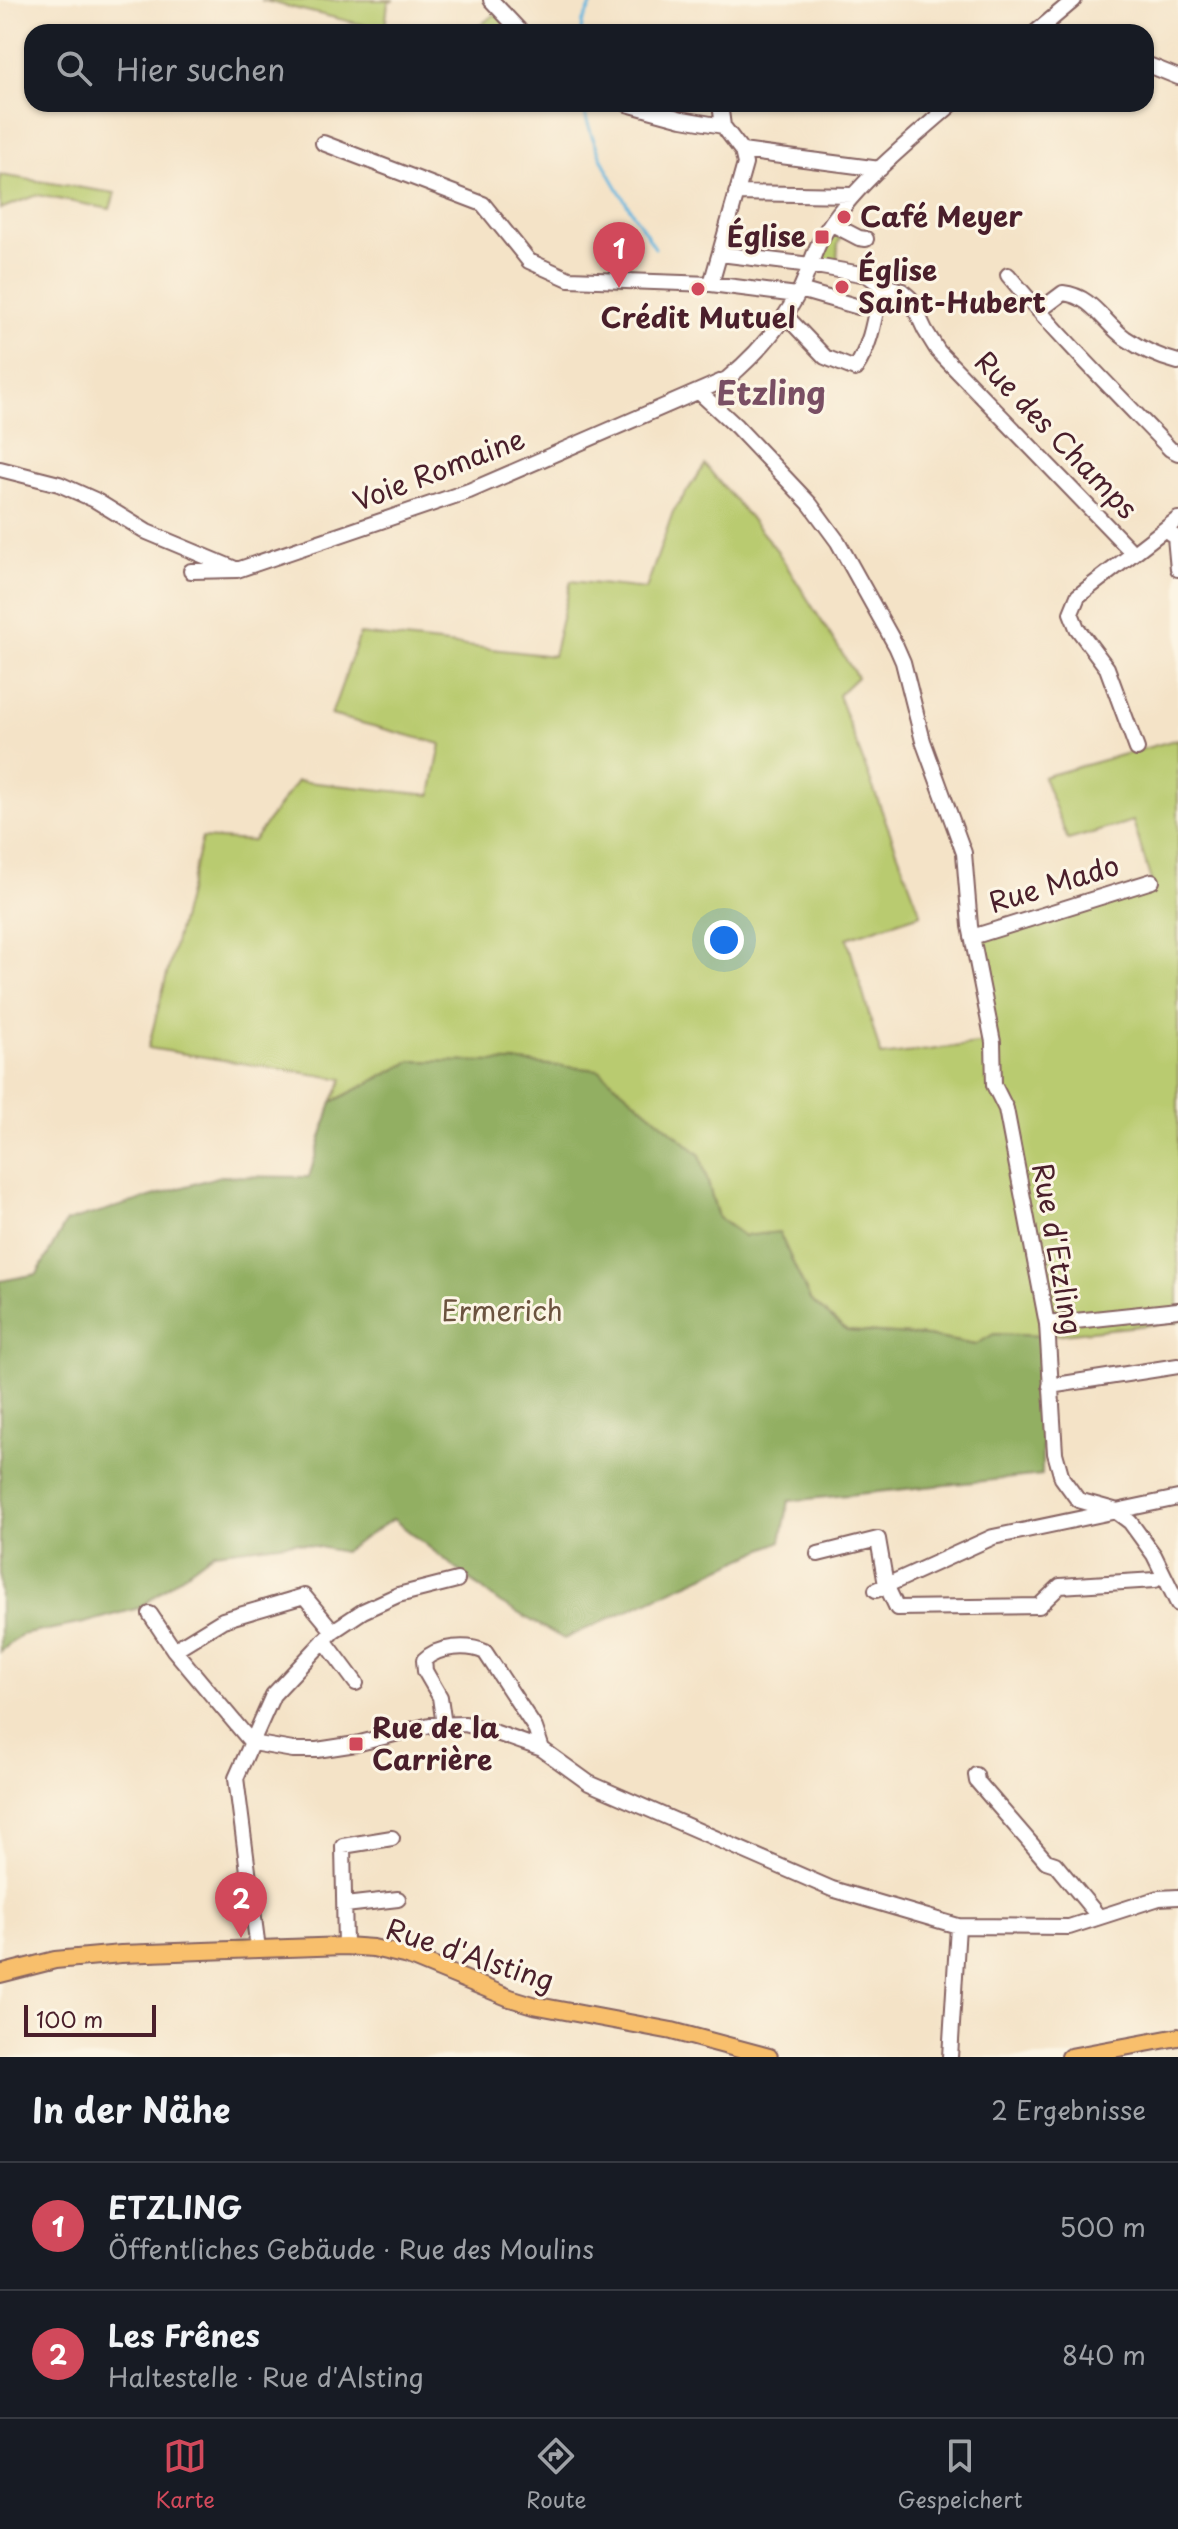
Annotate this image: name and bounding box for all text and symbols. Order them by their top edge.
search box [24,24,1154,112]
icon: search [52,46,96,90]
text: Hier suchen [116,46,285,91]
place label: Café Meyer [860,194,1023,237]
marker: Café Meyer [835,208,853,226]
place label: Église [727,214,806,257]
pin: 1 [593,222,645,288]
marker: Église [813,228,831,246]
place label: Église Saint-Hubert [858,248,1046,323]
marker: Église Saint-Hubert [833,278,851,296]
marker: Crédit Mutuel [689,280,707,298]
place label: Crédit Mutuel [601,295,795,338]
street label: Rue des Champs [966,340,1149,528]
district label: Etzling [716,368,826,416]
street label: Voie Romaine [346,416,531,521]
street label: Rue Mado [983,842,1124,923]
your location [704,920,744,960]
street label: Rue d'Etzling [1022,1160,1095,1338]
park label: Ermerich [441,1288,563,1331]
place label: Rue de la Carrière [372,1705,500,1780]
marker: Rue de la Carrière [347,1735,365,1753]
pin: 2 [215,1872,267,1938]
street label: Rue d'Alsting [381,1906,560,2001]
scale bar [24,2001,156,2037]
text: 100 m [36,2002,103,2035]
text: In der Nähe [32,2083,230,2135]
text: 2 Ergebnisse [991,2090,1146,2129]
text: ETZLING [108,2184,242,2229]
text: 1 [52,2207,64,2246]
text: 500 m [1059,2207,1146,2246]
text: Öffentliches Gebäude · Rue des Moulins [108,2229,594,2268]
text: Les Frênes [108,2312,260,2357]
text: 2 [49,2335,67,2374]
text: 840 m [1062,2335,1146,2374]
text: Haltestelle · Rue d'Alsting [108,2357,424,2396]
tab: Karte [156,2434,215,2515]
tab: Route [526,2434,586,2515]
tab: Gespeichert [897,2434,1022,2515]

